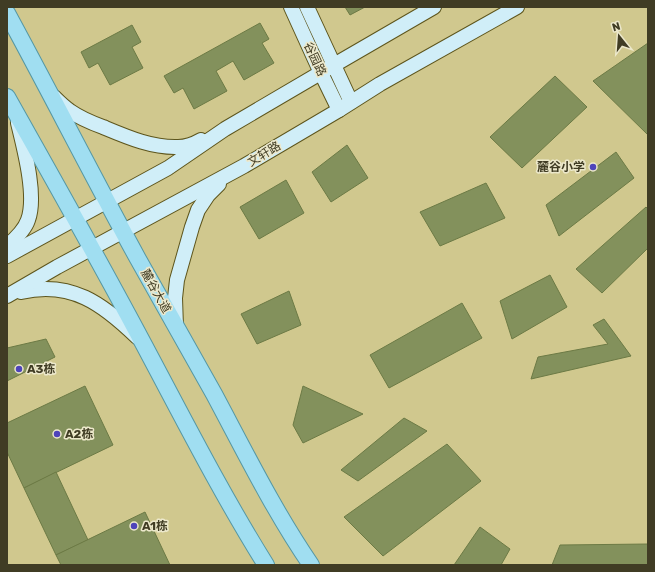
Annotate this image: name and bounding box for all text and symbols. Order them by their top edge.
north arrow [599,16,639,56]
text: N [611,20,622,34]
street label: 谷园路 [301,40,329,78]
street label: 文轩路 [245,139,283,169]
place label: 麓谷小学 [537,160,585,174]
marker: 麓谷小学 [588,162,598,172]
street label: 麓谷大道 [138,267,174,315]
place label: A3栋 [27,362,56,376]
marker: A3栋 [14,364,24,374]
place label: A2栋 [65,427,93,441]
marker: A2栋 [52,429,62,439]
place label: A1栋 [142,519,168,533]
marker: A1栋 [129,521,139,531]

